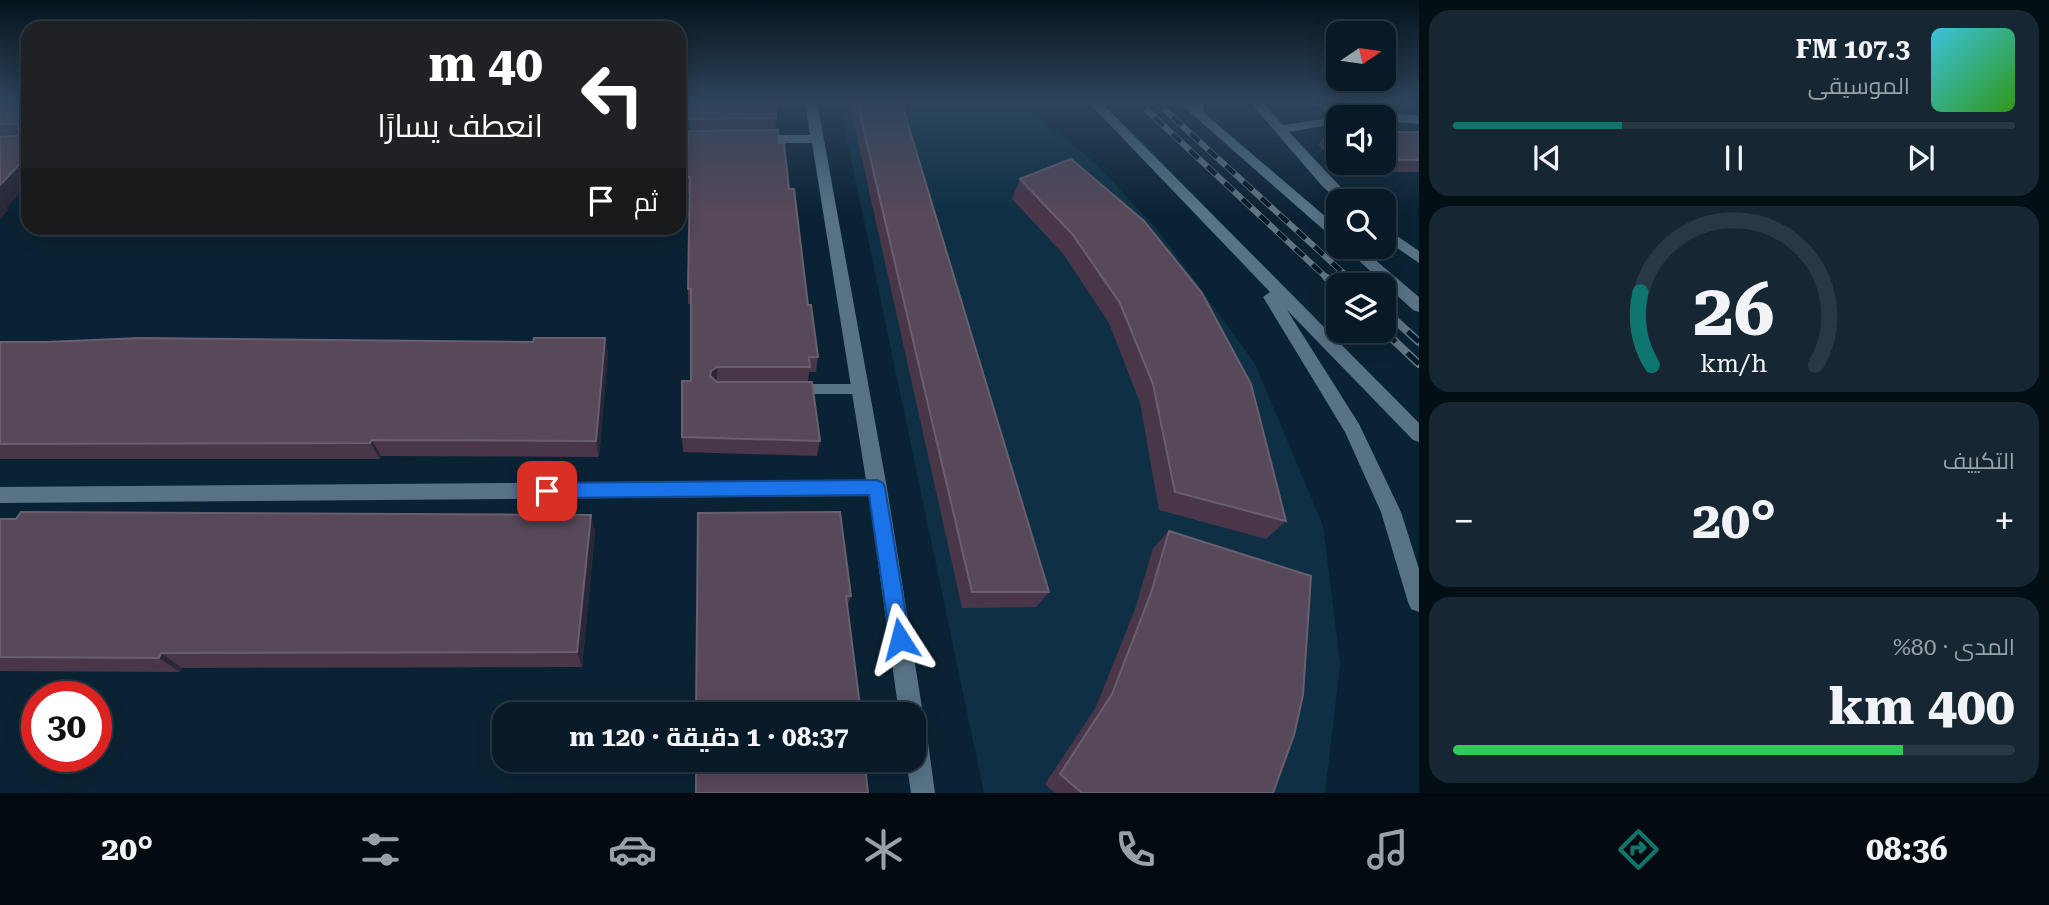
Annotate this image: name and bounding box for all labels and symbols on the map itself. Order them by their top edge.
north arrow [1326,21,1396,91]
pin [517,461,577,521]
position arrow [863,602,937,676]
speed limit sign: 30 [21,681,112,772]

